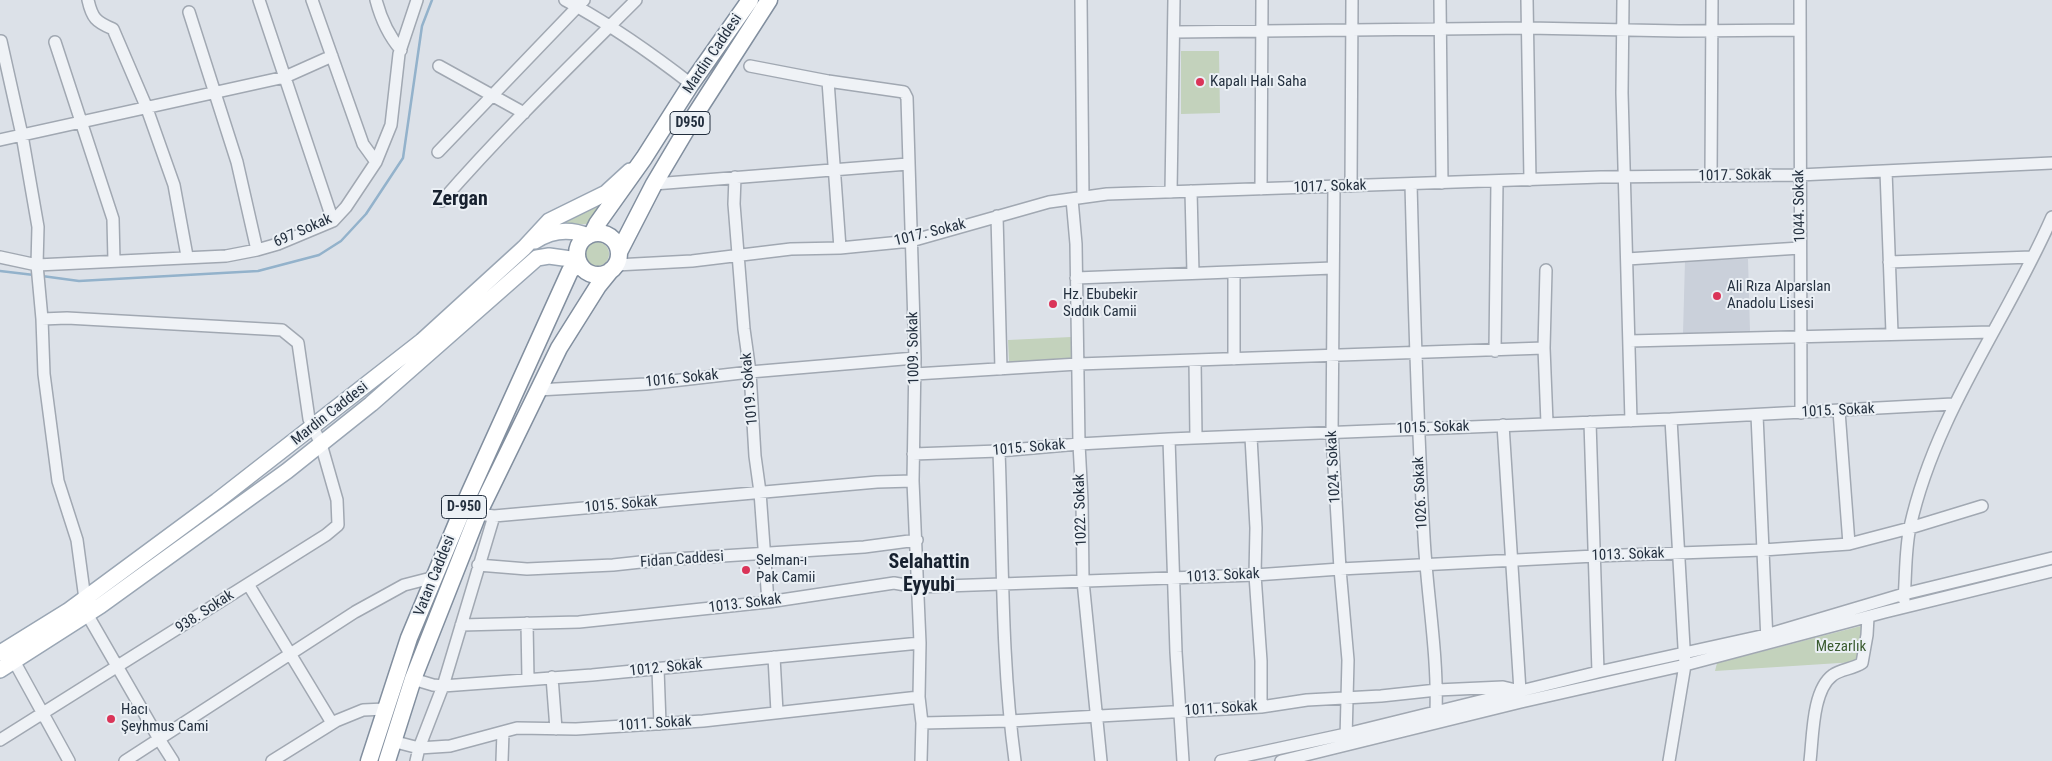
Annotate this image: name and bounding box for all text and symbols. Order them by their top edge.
street label: Mardin Caddesi [680,11,746,97]
place label: Kapalı Halı Saha [1210,73,1307,91]
marker: Kapalı Halı Saha [1194,76,1206,88]
road number: D950 [670,112,710,134]
street label: 1017. Sokak [1698,166,1772,186]
street label: 1044. Sokak [1790,169,1810,243]
street label: 1017. Sokak [1293,177,1367,197]
district label: Zergan [432,188,488,212]
street label: 697 Sokak [271,210,335,252]
street label: 1017. Sokak [892,215,968,251]
place label: Ali Rıza Alparslan Anadolu Lisesi [1727,278,1831,313]
place label: Hz. Ebubekir Sıddık Camii [1063,286,1138,321]
marker: Ali Rıza Alparslan Anadolu Lisesi [1711,290,1723,302]
marker: Hz. Ebubekir Sıddık Camii [1047,298,1059,310]
street label: 1009. Sokak [904,311,924,385]
street label: 1019. Sokak [738,352,762,426]
street label: 1016. Sokak [645,366,719,392]
street label: Mardin Caddesi [288,378,372,450]
street label: 1015. Sokak [1801,400,1875,422]
street label: 1015. Sokak [1396,418,1470,438]
street label: 1024. Sokak [1323,430,1345,504]
street label: 1015. Sokak [992,436,1066,460]
street label: 1026. Sokak [1410,456,1432,530]
street label: 1022. Sokak [1071,473,1091,547]
street label: 1015. Sokak [584,493,658,517]
road number: D-950 [442,496,486,518]
street label: Vatan Caddesi [411,533,459,619]
street label: 1013. Sokak [1591,545,1665,565]
street label: Fidan Caddesi [640,548,724,572]
district label: Selahattin Eyyubi [888,551,970,598]
place label: Selman-ı Pak Camii [756,552,815,587]
marker: Selman-ı Pak Camii [740,564,752,576]
street label: 1013. Sokak [1186,565,1260,587]
street label: 938. Sokak [173,587,237,637]
street label: 1013. Sokak [708,591,782,617]
park label: Mezarlık [1816,638,1866,656]
street label: 1012. Sokak [629,655,703,681]
street label: 1011. Sokak [1184,697,1258,721]
place label: Hacı Şeyhmus Cami [121,701,208,736]
street label: 1011. Sokak [618,712,692,736]
marker: Hacı Şeyhmus Cami [105,713,117,725]

